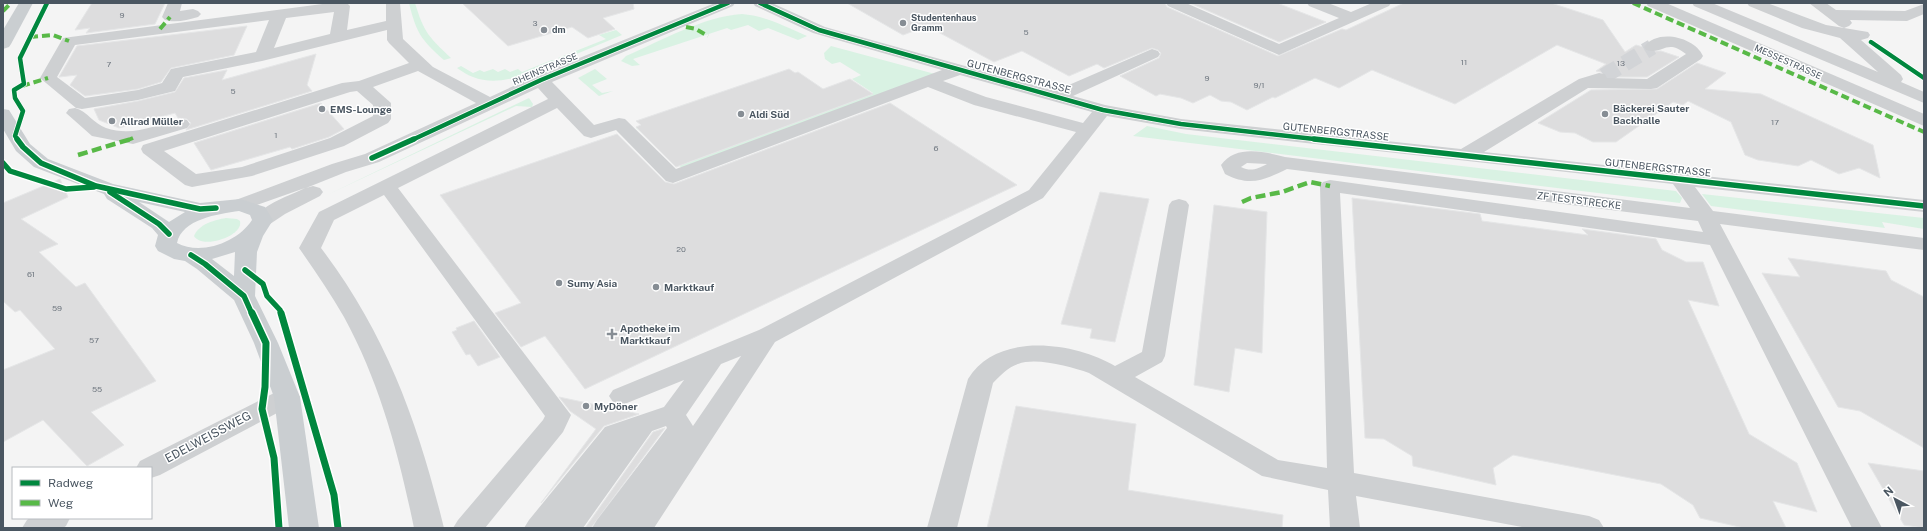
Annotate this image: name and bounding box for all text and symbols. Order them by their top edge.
house number: 9 [120,10,125,20]
place label: Studentenhaus Gramm [911,12,977,33]
house number: 3 [532,18,538,28]
marker: Studentenhaus Gramm [898,18,908,28]
place label: dm [552,24,566,35]
marker: dm [539,25,549,35]
house number: 5 [1023,27,1029,37]
street label: MESSESTRASSE [1753,42,1824,81]
street label: RHEINSTRASSE [511,50,579,87]
street label: GUTENBERGSTRASSE [966,56,1072,96]
house number: 11 [1461,57,1467,67]
house number: 13 [1617,58,1625,68]
house number: 7 [107,59,112,69]
house number: 9 [1205,73,1210,83]
house number: 9/1 [1253,80,1265,90]
house number: 5 [230,86,236,96]
place label: Bäckerei Sauter Backhalle [1613,102,1689,126]
place label: EMS-Lounge [330,103,392,115]
marker: EMS-Lounge [317,104,327,114]
place label: Aldi Süd [749,108,789,120]
marker: Aldi Süd [736,109,746,119]
marker: Bäckerei Sauter Backhalle [1600,109,1610,119]
place label: Allrad Müller [120,115,183,127]
marker: Allrad Müller [107,116,117,126]
house number: 17 [1771,117,1779,127]
street label: GUTENBERGSTRASSE [1282,119,1390,143]
house number: 1 [274,130,278,140]
house number: 6 [934,143,939,153]
street label: GUTENBERGSTRASSE [1604,155,1712,179]
street label: ZF TESTSTRECKE [1536,189,1622,211]
house number: 20 [676,244,686,254]
house number: 61 [27,269,35,279]
place label: Sumy Asia [567,277,618,289]
marker: Sumy Asia [554,278,564,288]
place label: Marktkauf [664,281,714,293]
marker: Marktkauf [651,282,661,292]
house number: 59 [52,303,62,313]
place label: Apotheke im Marktkauf [620,322,680,346]
marker: Apotheke im Marktkauf [607,329,617,339]
house number: 57 [89,335,99,345]
house number: 55 [92,384,102,394]
place label: MyDöner [594,400,638,412]
marker: MyDöner [581,401,591,411]
street label: EDELWEISSWEG [163,408,253,466]
legend [12,467,152,519]
text: Radweg [48,476,93,490]
north arrow [1875,479,1915,519]
text: N [1881,484,1896,499]
text: Weg [48,496,73,510]

